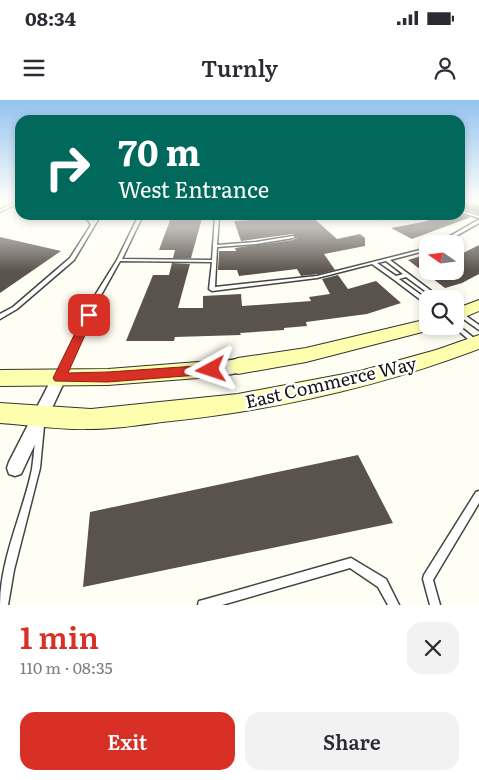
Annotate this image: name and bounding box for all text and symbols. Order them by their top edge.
text: 08:34 [25,4,76,32]
text: Turnly [201,51,278,84]
icon: menu [20,54,48,82]
icon: person [431,54,459,82]
text: 70 m [118,125,200,177]
icon: right [35,135,100,200]
text: West Entrance [118,172,269,205]
north arrow [419,235,464,280]
map controls [419,235,464,335]
button: search [419,290,464,335]
pin [68,294,110,336]
icon: arrive [75,301,103,329]
position arrow [184,343,236,395]
street label: East Commerce Way [242,349,420,414]
text: 1 min [20,614,99,658]
button: close [407,622,459,674]
text: 110 m · 08:35 [20,655,113,679]
button: Exit [20,712,235,770]
button: Share [245,712,459,770]

